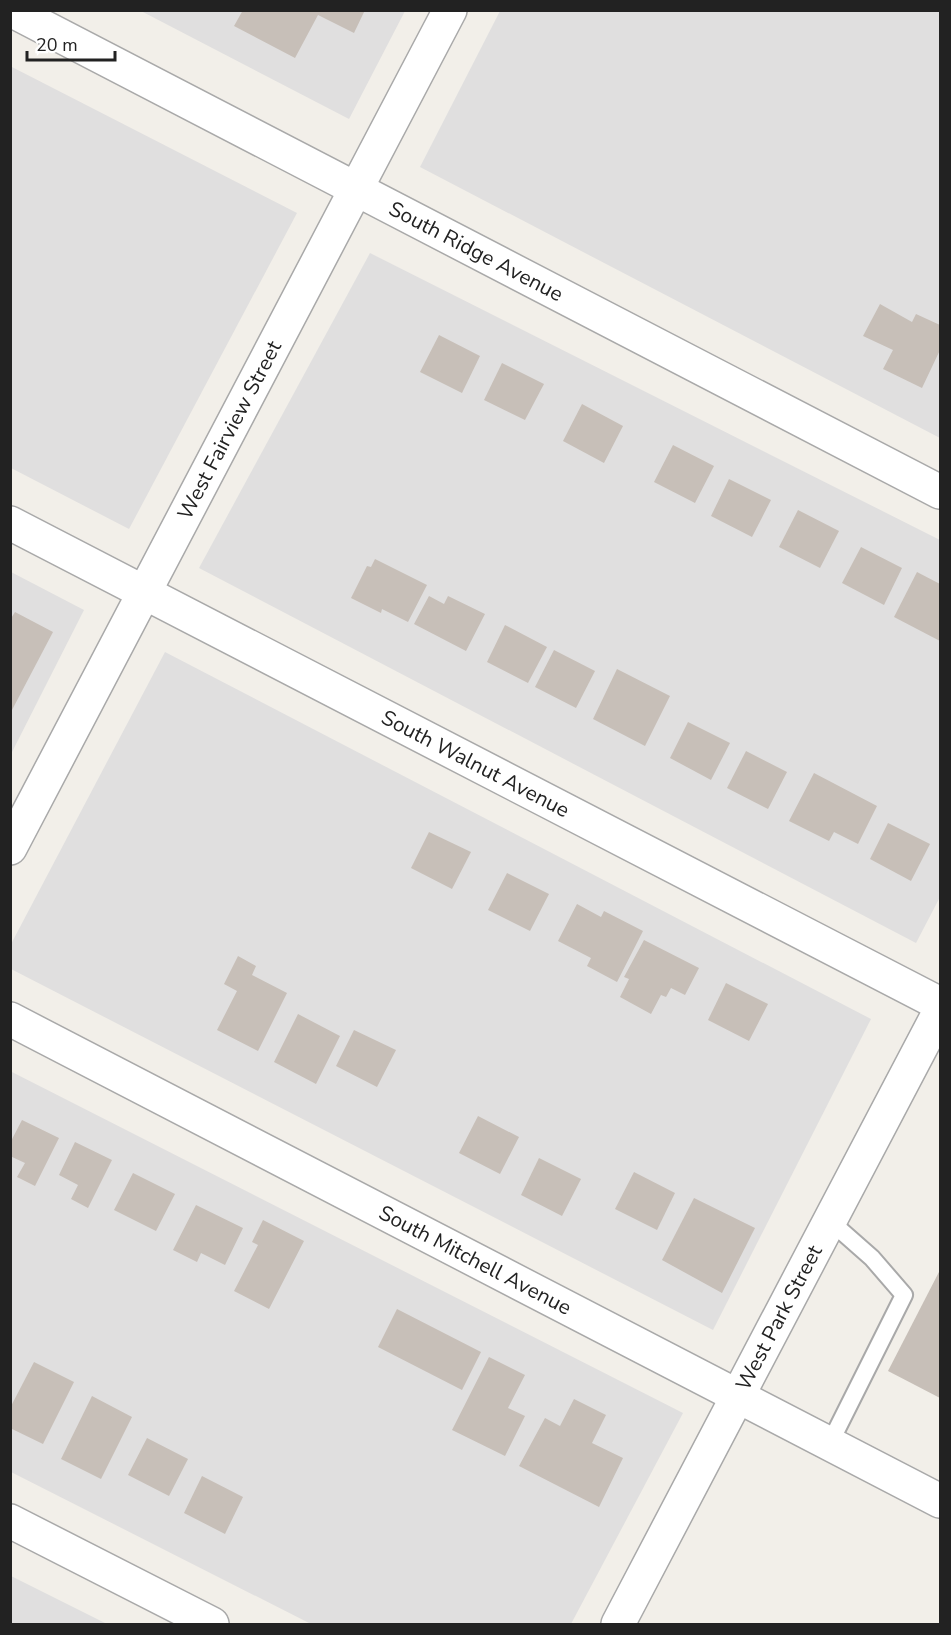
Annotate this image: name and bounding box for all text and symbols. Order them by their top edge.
scale bar [27,24,116,62]
text: 20 m [36,33,78,57]
street label: South Ridge Avenue [384,195,568,308]
street label: West Fairview Street [171,335,288,524]
street label: South Walnut Avenue [376,703,574,824]
street label: South Mitchell Avenue [374,1199,576,1322]
street label: West Park Street [729,1240,829,1395]

